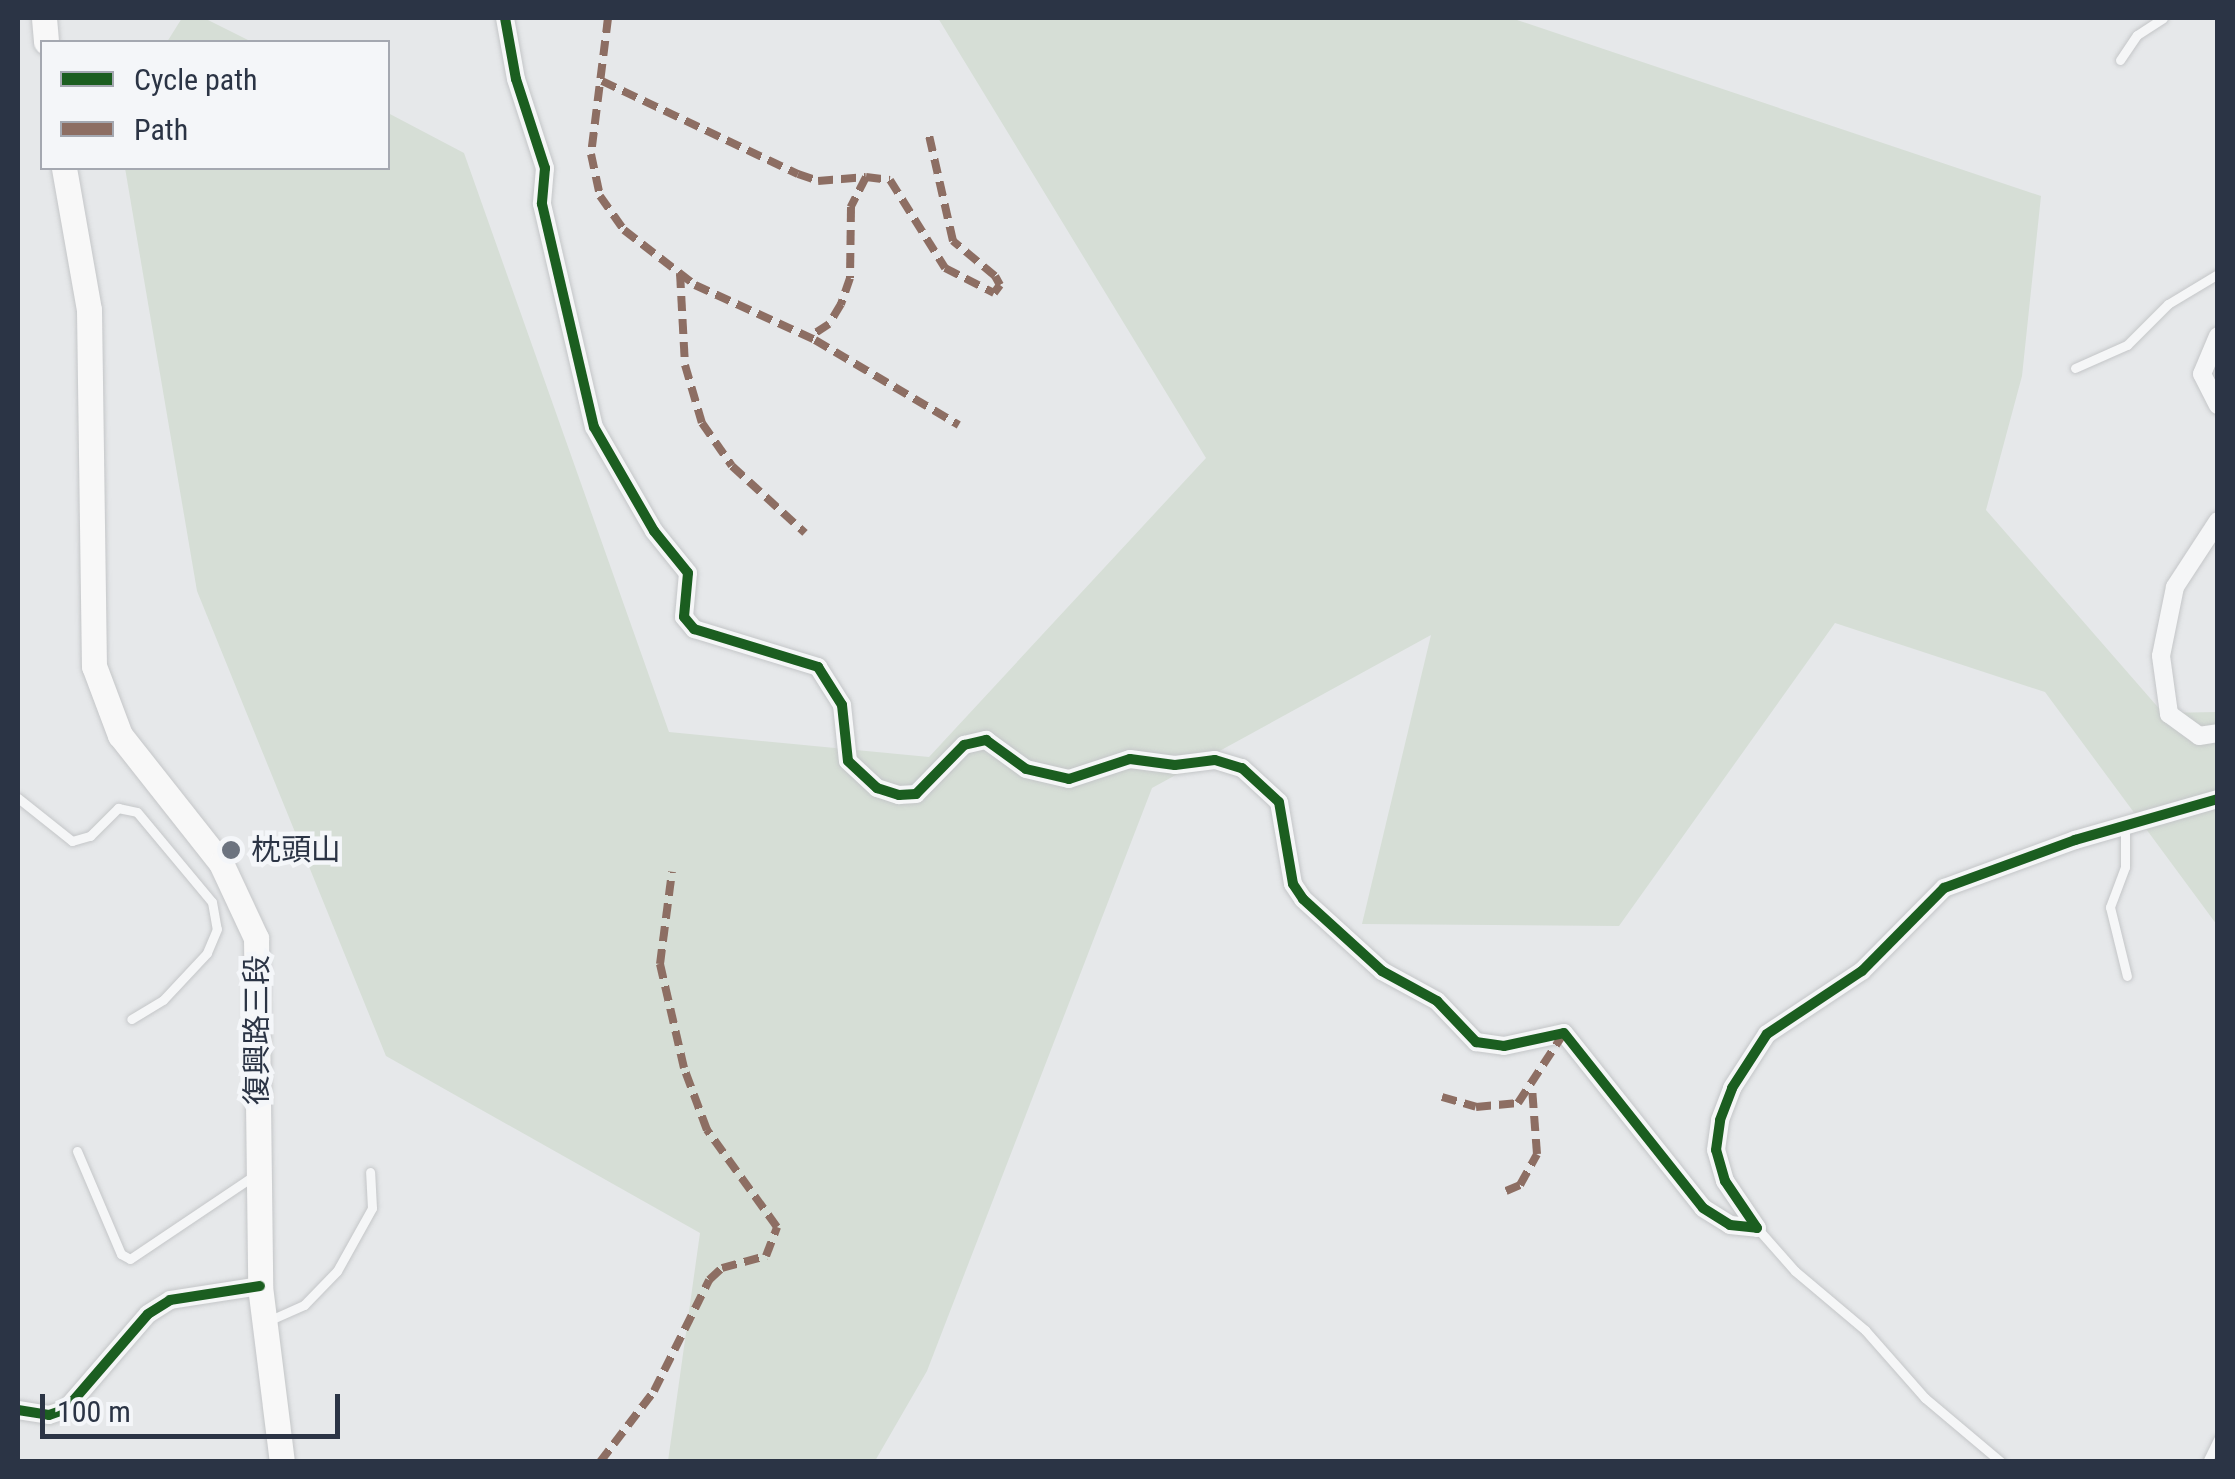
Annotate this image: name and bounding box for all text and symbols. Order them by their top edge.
legend [40,40,390,170]
text: Cycle path [134,62,258,97]
text: Path [134,112,188,147]
place label: 枕頭山 [251,832,341,868]
marker: 枕頭山 [220,839,242,861]
street label: 復興路三段 [239,955,275,1105]
scale bar [45,1374,345,1436]
text: 100 m [57,1394,131,1429]

